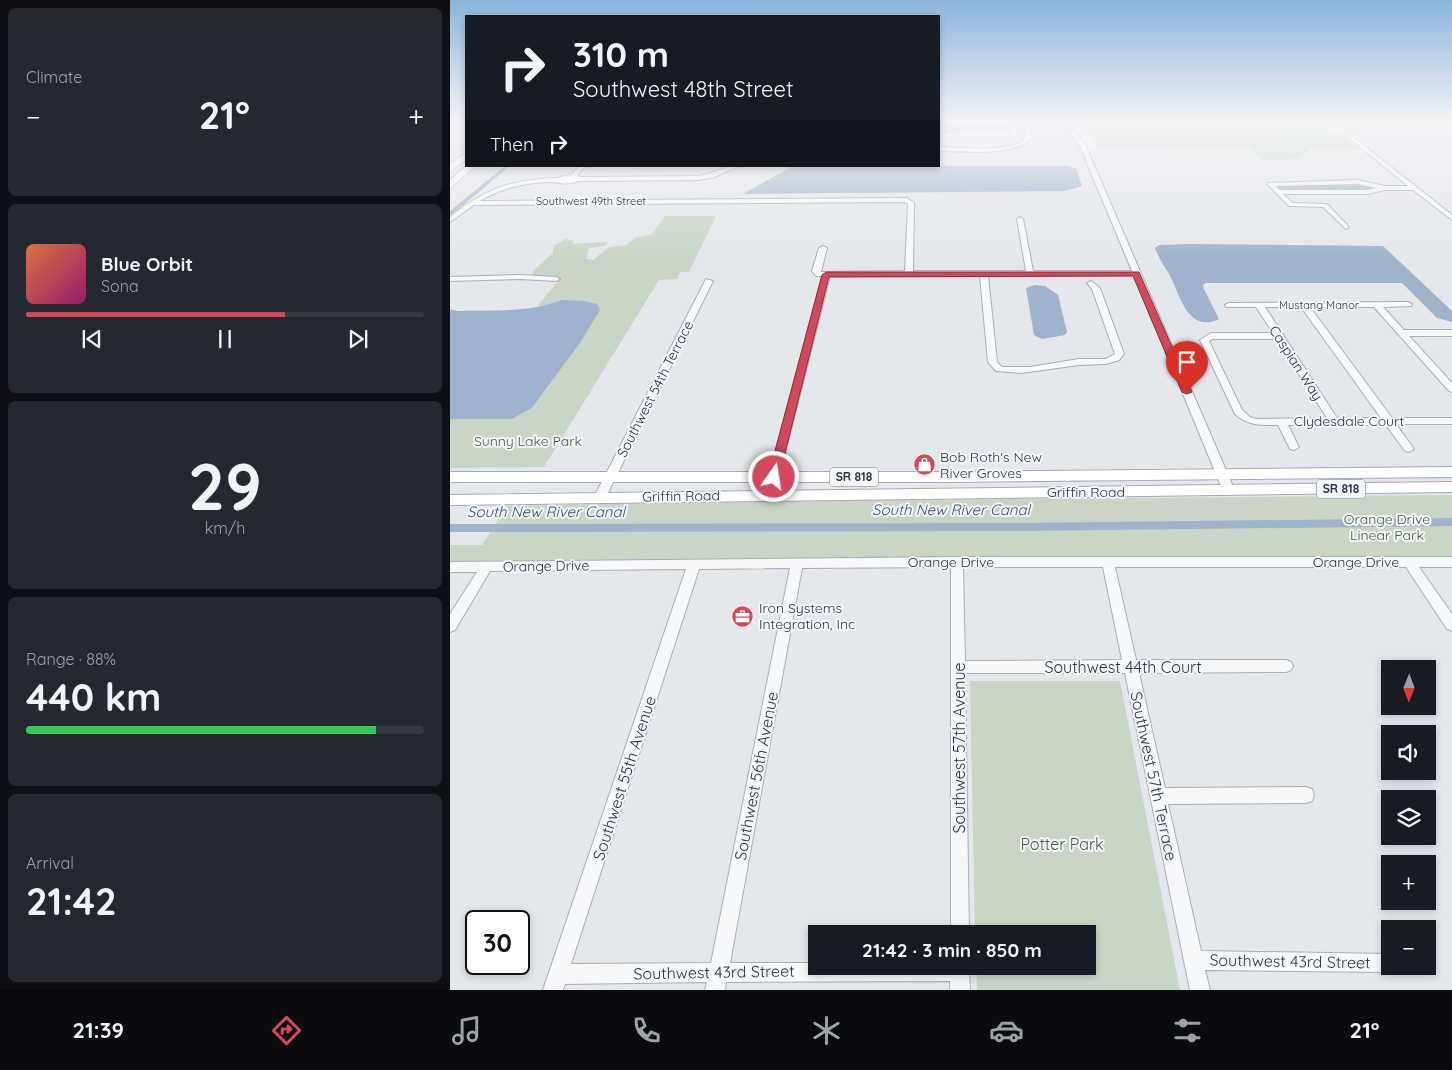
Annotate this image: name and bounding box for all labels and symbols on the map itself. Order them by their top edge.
street label: Southwest 49th Street [536,194,646,208]
street label: Mustang Manor [1279,298,1360,312]
street label: Southwest 54th Terrace [613,318,697,460]
street label: Caspian Way [1265,322,1327,404]
pin [1166,341,1208,392]
street label: Clydesdale Court [1294,412,1404,430]
park label: Sunny Lake Park [474,432,582,450]
place label: Bob Roth's New River Groves [940,448,1043,482]
position arrow [747,450,799,502]
shop icon: Bob Roth's New River Groves [912,453,936,477]
road number: SR 818 [830,468,878,487]
road number: SR 818 [1317,479,1365,498]
street label: Griffin Road [1047,483,1125,501]
street label: Griffin Road [642,486,720,506]
water label: South New River Canal [872,500,1032,519]
water label: South New River Canal [467,502,627,521]
park label: Orange Drive Linear Park [1344,510,1430,544]
street label: Orange Drive [908,553,994,571]
street label: Orange Drive [1313,553,1399,571]
street label: Orange Drive [503,556,589,576]
place label: Iron Systems Integration, Inc [759,599,855,633]
office icon: Iron Systems Integration, Inc [731,604,755,628]
street label: Southwest 44th Court [1044,657,1202,677]
north arrow [1381,660,1436,715]
street label: Southwest 57th Avenue [949,662,969,834]
street label: Southwest 56th Avenue [730,690,782,862]
street label: Southwest 57th Terrace [1126,690,1182,862]
street label: Southwest 55th Avenue [588,693,660,863]
park label: Potter Park [1020,834,1104,854]
speed limit sign: 30 [465,910,530,975]
street label: Southwest 43rd Street [1209,950,1371,972]
street label: Southwest 43rd Street [633,961,795,983]

